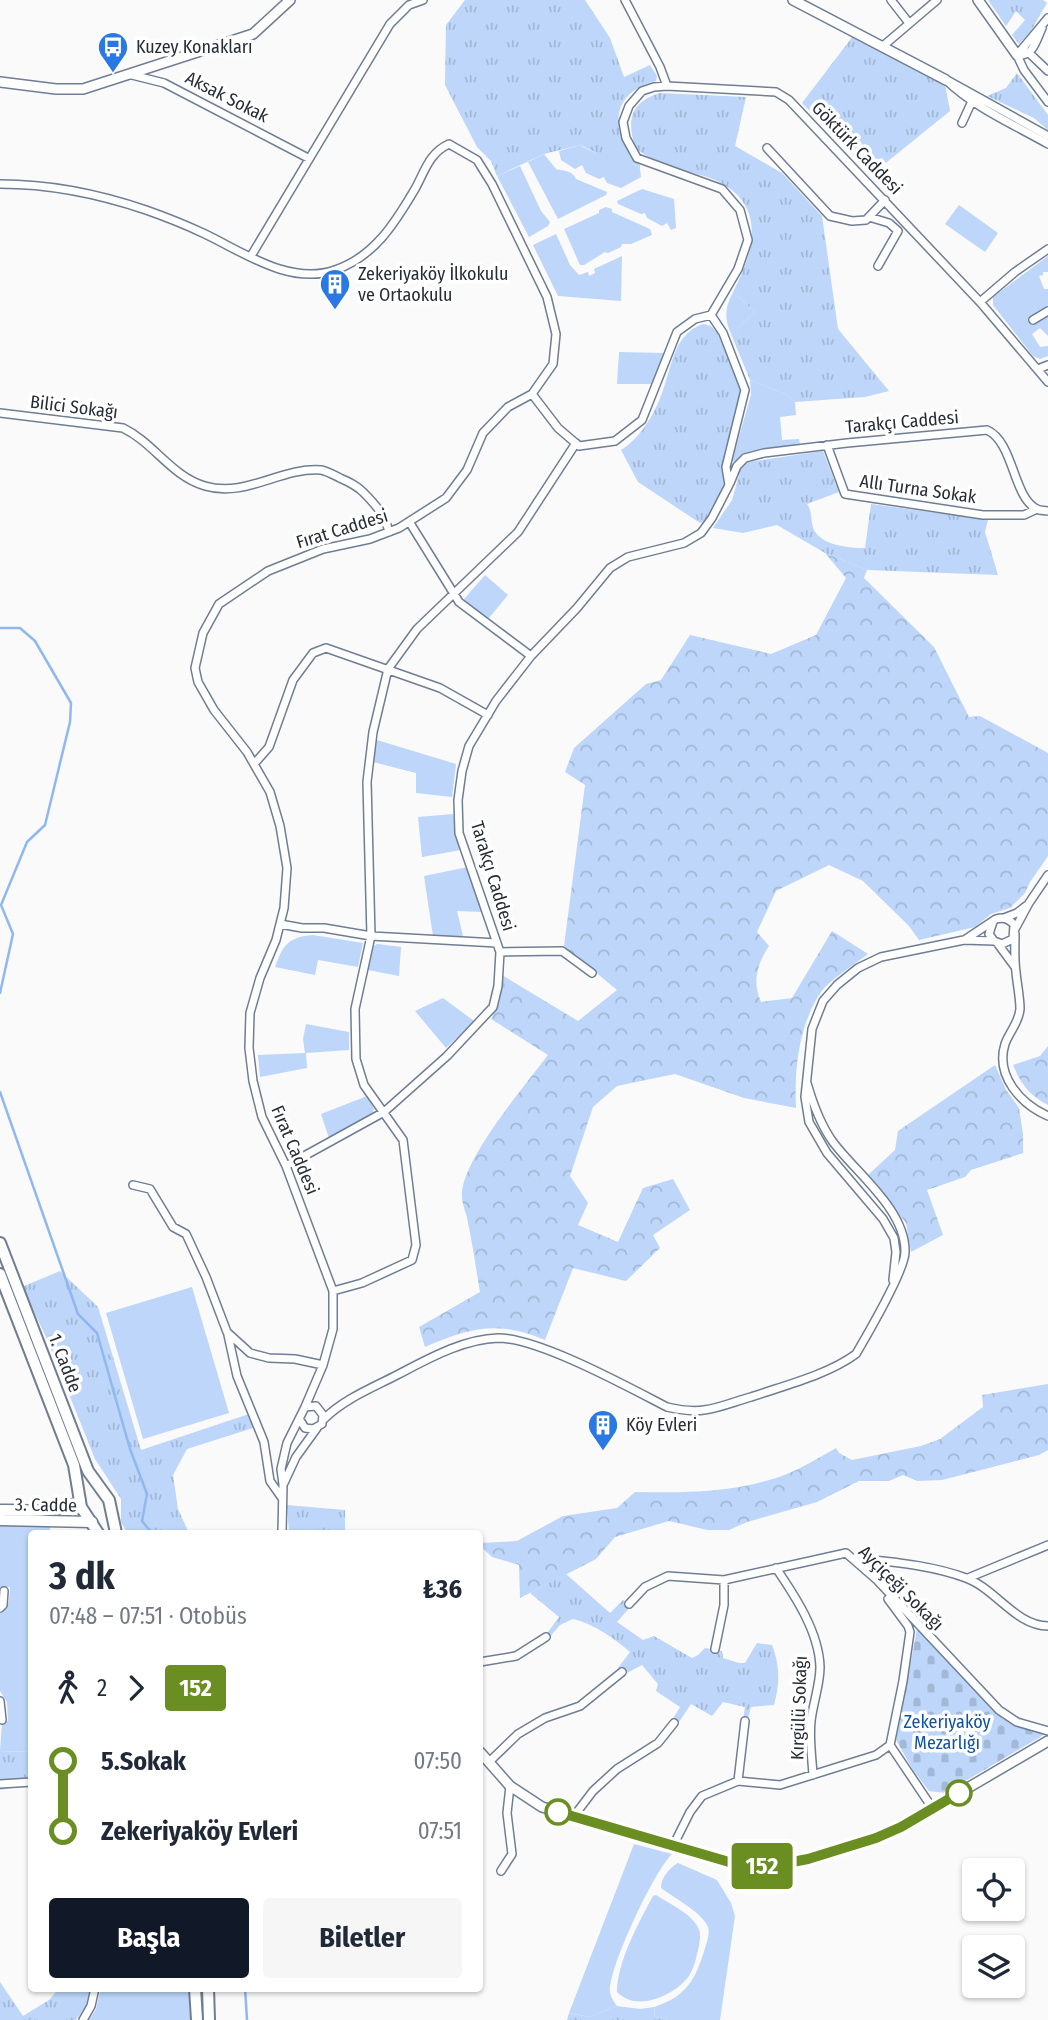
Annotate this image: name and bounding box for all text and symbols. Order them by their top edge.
bus stop icon: Kuzey Konakları [96,30,130,74]
place label: Kuzey Konakları [136,36,253,58]
street label: Aksak Sokak [182,67,273,128]
street label: Göktürk Caddesi [807,97,907,199]
place label: Zekeriyaköy İlkokulu ve Ortaokulu [358,263,508,306]
building icon: Zekeriyaköy İlkokulu ve Ortaokulu [318,267,352,311]
street label: Bilici Sokağı [29,391,119,423]
street label: Tarakçı Caddesi [844,406,960,438]
street label: Allı Turna Sokak [858,470,978,508]
street label: Fırat Caddesi [294,505,390,553]
street label: Tarakçı Caddesi [466,818,520,934]
street label: Fırat Caddesi [266,1102,324,1198]
street label: 1. Cadde [44,1331,86,1396]
building icon: Köy Evleri [586,1408,620,1452]
place label: Köy Evleri [626,1414,697,1436]
street label: 3. Cadde [15,1493,77,1517]
street label: Ayçiçeği Sokağı [854,1541,948,1635]
text: 3 dk [49,1553,115,1599]
text: ₺36 [423,1574,462,1605]
text: 07:48 – 07:51 · Otobüs [49,1602,247,1630]
street label: Kırgülü Sokağı [786,1655,812,1761]
icon: walk [49,1669,87,1707]
icon: forward [117,1669,155,1707]
text: 2 [97,1674,107,1702]
text: 152 [179,1674,212,1702]
park label: Zekeriyaköy Mezarlığı [903,1711,991,1754]
text: 5.Sokak [101,1746,186,1777]
text: 07:50 [414,1747,462,1775]
unlabelled marker [946,1780,972,1806]
unlabelled marker [545,1799,571,1825]
text: Zekeriyaköy Evleri [101,1816,298,1847]
text: 07:51 [418,1817,462,1845]
line badge: 152 [722,1843,802,1889]
text: 152 [746,1852,778,1880]
map controls [962,1858,1025,1998]
button: locate [962,1858,1025,1921]
button: Başla [49,1898,249,1978]
button: Biletler [263,1898,462,1978]
button: layers [962,1935,1025,1998]

